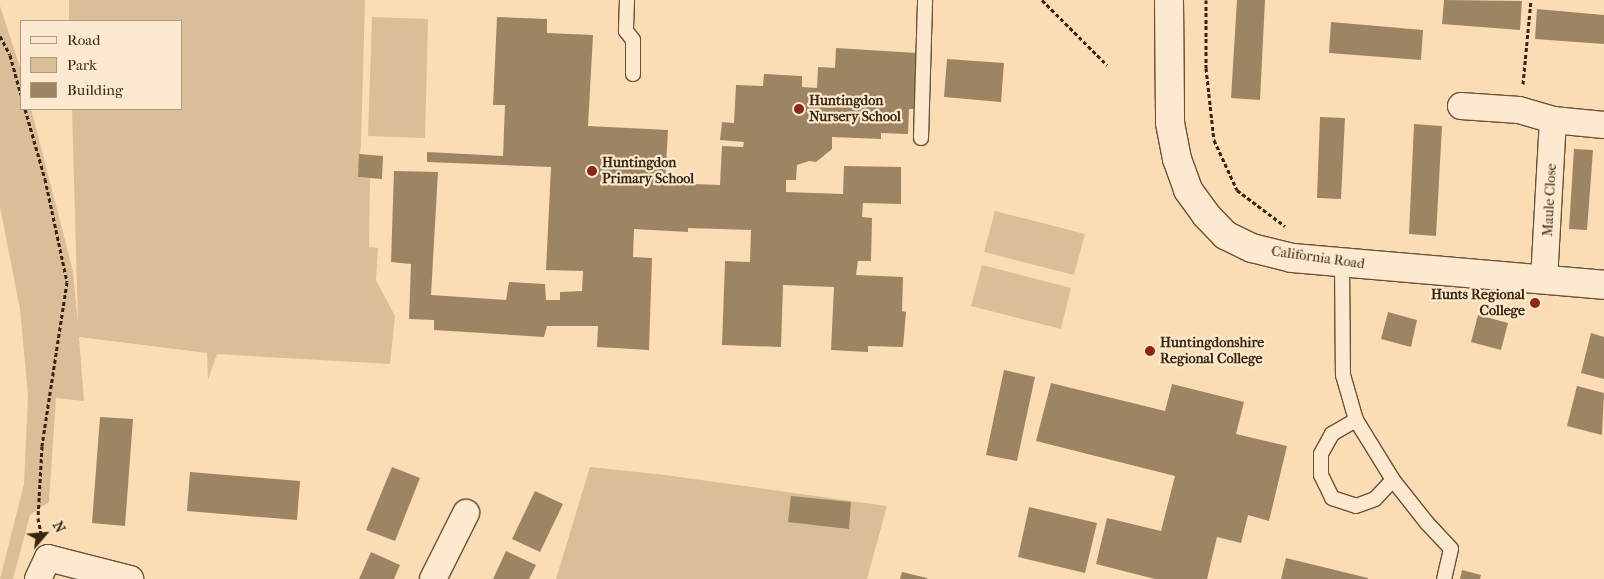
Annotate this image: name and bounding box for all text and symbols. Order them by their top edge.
legend [20,20,182,110]
text: Road [67,31,100,49]
text: Park [67,56,97,74]
text: Building [67,81,123,99]
place label: Huntingdon Nursery School [809,93,901,125]
marker: Huntingdon Nursery School [793,103,805,115]
place label: Huntingdon Primary School [602,155,694,188]
street label: Maule Close [1540,163,1560,237]
marker: Huntingdon Primary School [586,165,598,177]
street label: California Road [1270,243,1366,273]
place label: Hunts Regional College [1431,287,1525,320]
marker: Hunts Regional College [1529,297,1541,309]
place label: Huntingdonshire Regional College [1160,335,1264,368]
marker: Huntingdonshire Regional College [1144,345,1156,357]
north arrow [20,509,70,559]
text: N [49,518,69,536]

